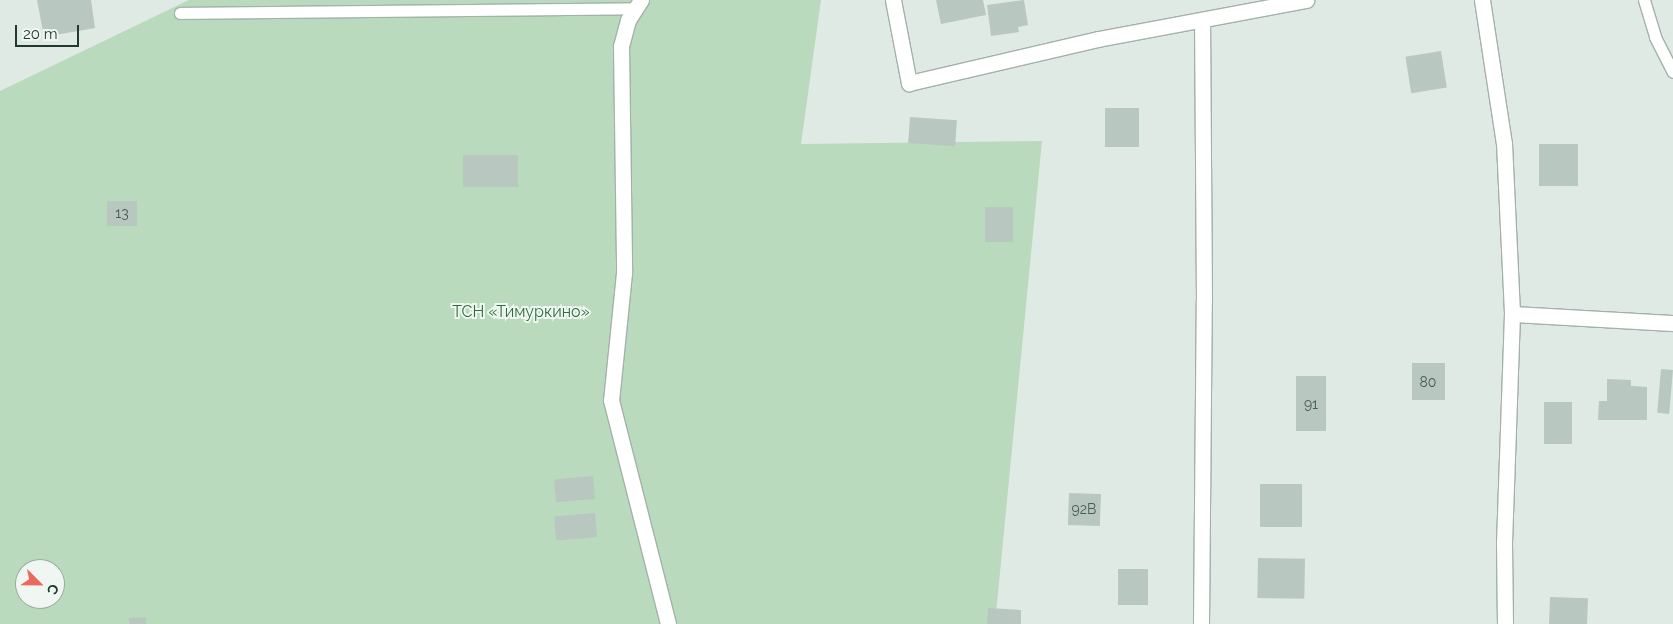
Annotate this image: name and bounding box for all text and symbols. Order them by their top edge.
scale bar [18,15,81,47]
text: 20 m [23,25,58,43]
house number: 13 [115,205,129,221]
park label: ТСН «Тимуркино» [452,302,590,322]
house number: 80 [1420,374,1436,390]
house number: 91 [1304,396,1318,412]
house number: 92В [1072,501,1096,517]
north arrow [15,559,65,609]
text: С [44,582,62,597]

